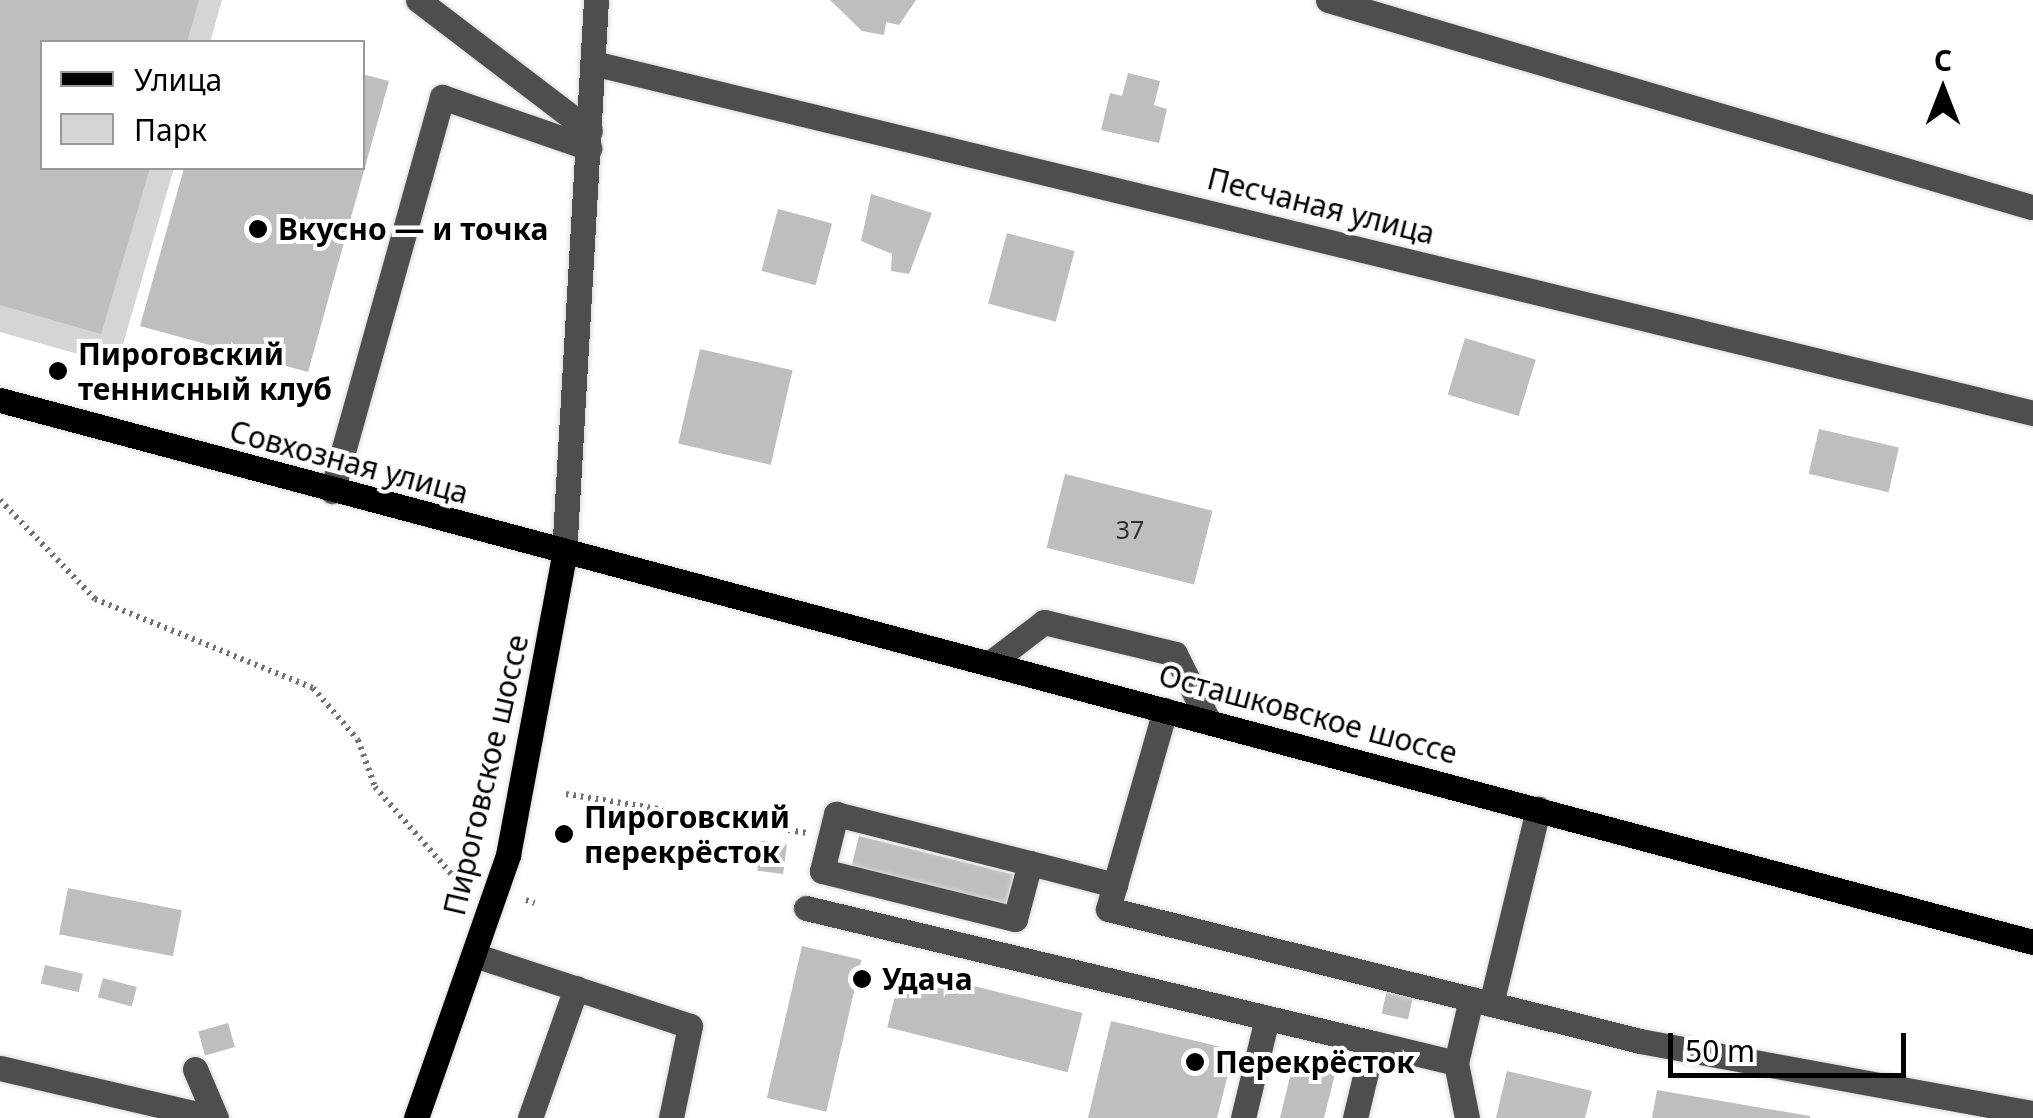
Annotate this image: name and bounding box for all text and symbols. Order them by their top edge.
legend [40,40,365,170]
north arrow [1893,40,1993,140]
text: С [1934,41,1952,79]
text: Улица [134,59,222,100]
text: Парк [134,109,207,150]
street label: Песчаная улица [1204,160,1438,252]
place label: Вкусно — и точка [278,211,548,247]
marker: Вкусно — и точка [247,218,269,240]
place label: Пироговский теннисный клуб [78,336,332,406]
marker: Пироговский теннисный клуб [47,360,69,382]
street label: Совхозная улица [226,413,472,511]
house number: 37 [1116,514,1144,544]
street label: Пироговское шоссе [436,631,536,919]
street label: Осташковское шоссе [1155,657,1461,771]
place label: Пироговский перекрёсток [584,799,790,870]
marker: Пироговский перекрёсток [553,823,575,845]
place label: Удача [882,961,973,997]
marker: Удача [851,968,873,990]
scale bar [1673,1013,1910,1075]
text: 50 m [1685,1030,1755,1071]
place label: Перекрёсток [1215,1044,1415,1080]
marker: Перекрёсток [1184,1051,1206,1073]

